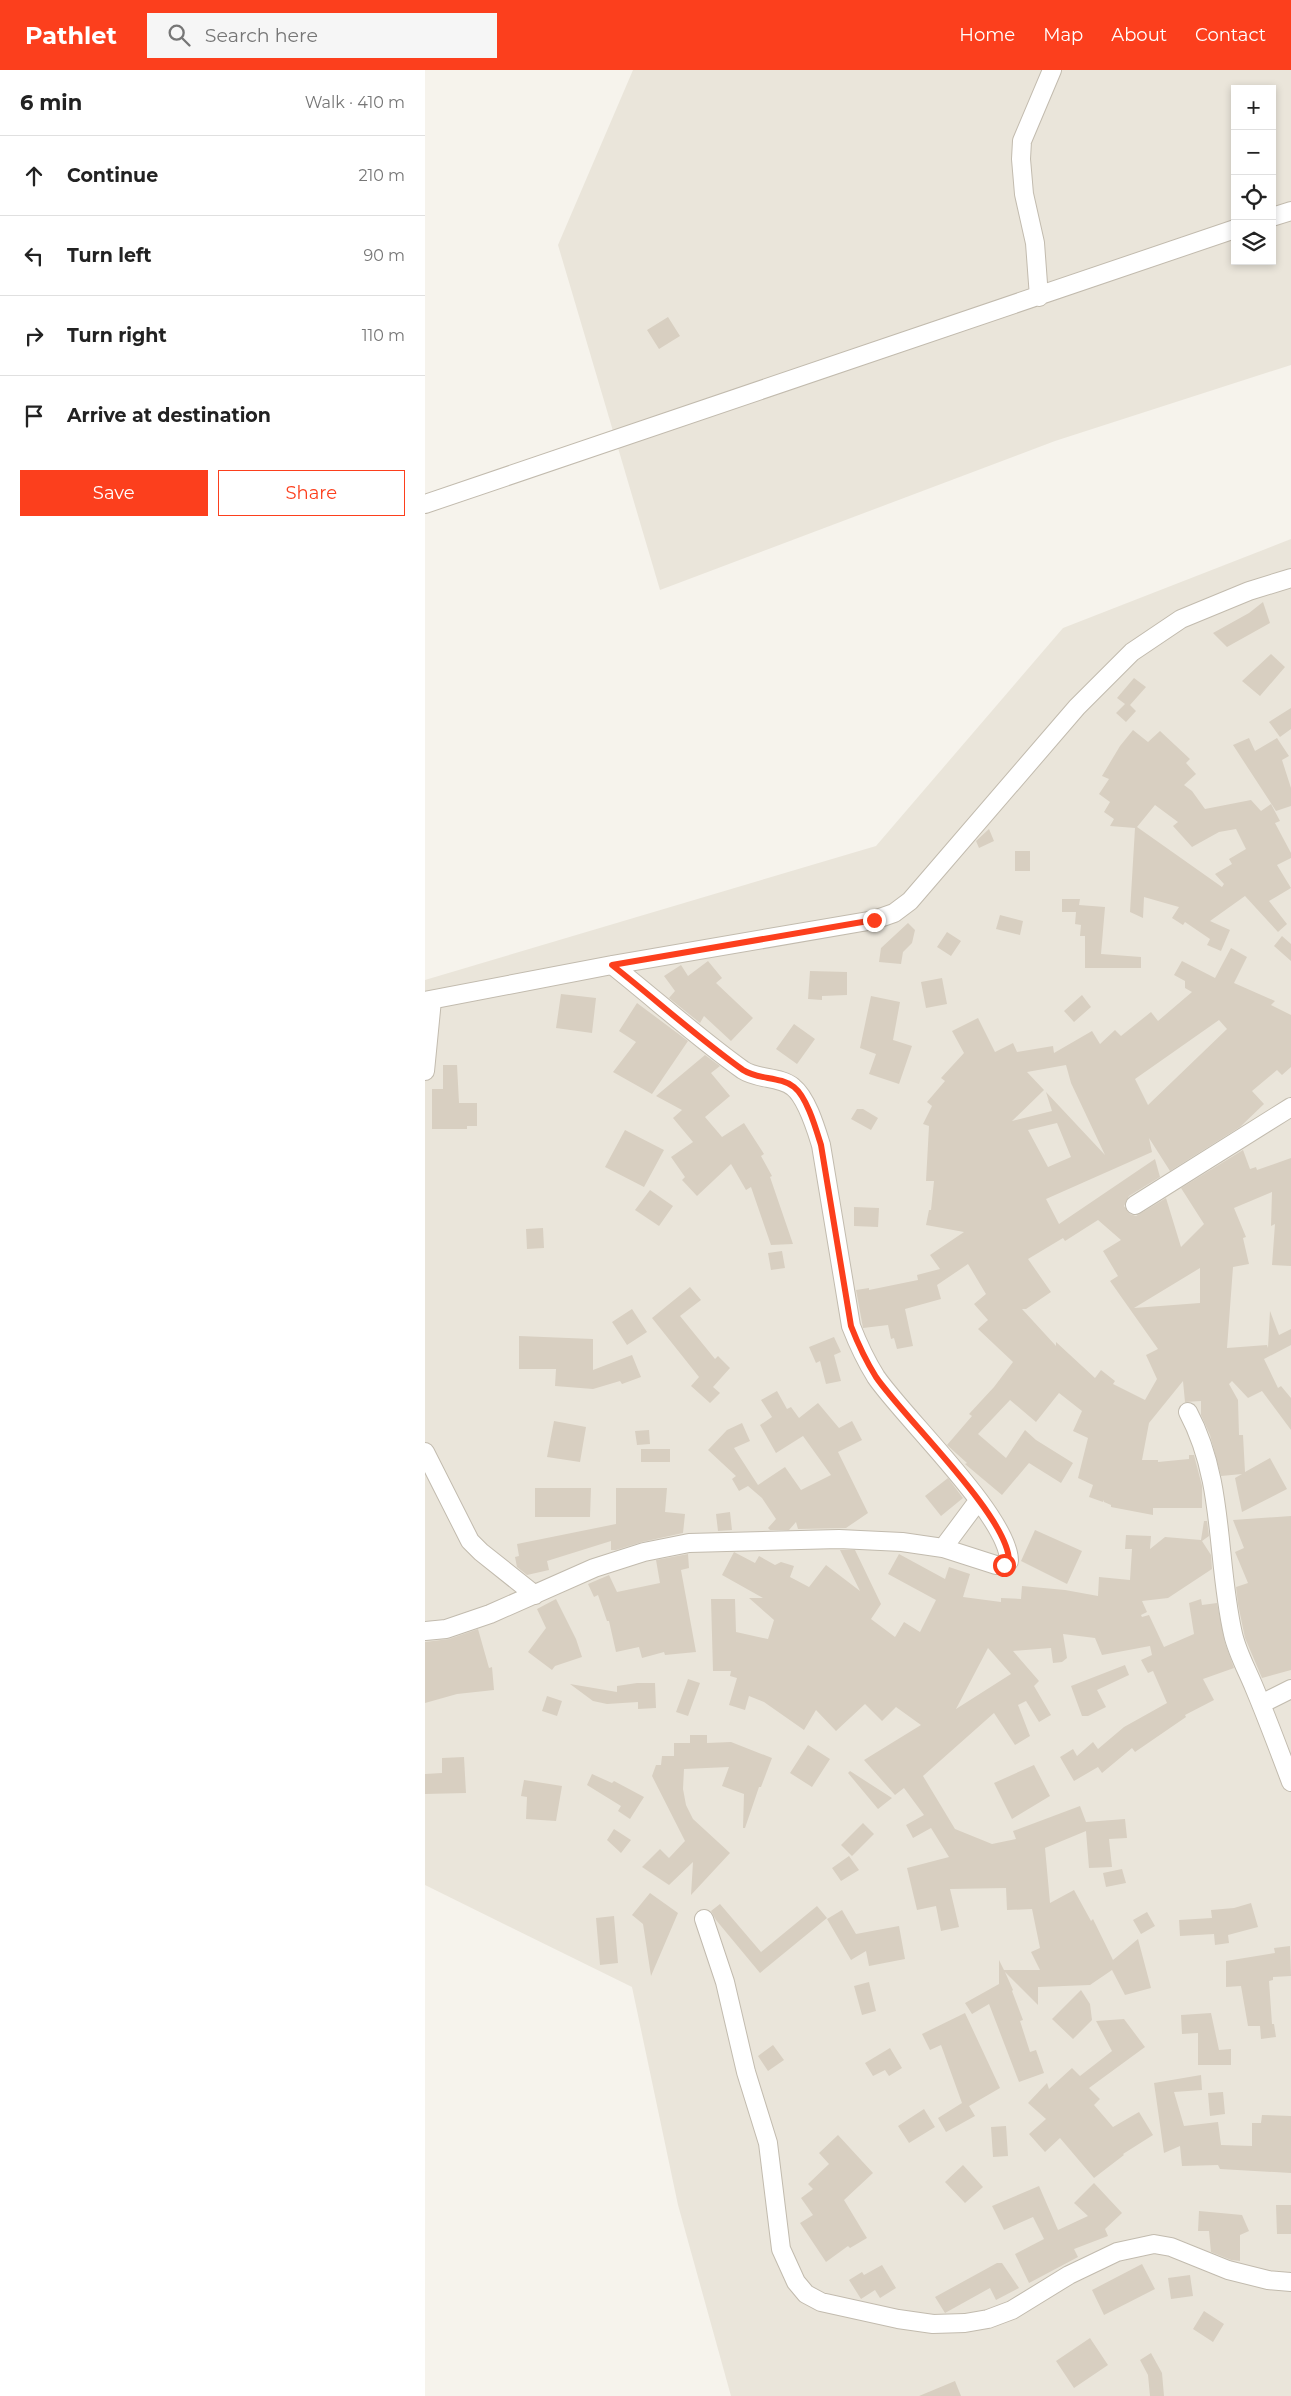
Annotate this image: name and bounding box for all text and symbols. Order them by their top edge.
search box [147,13,497,58]
text: Pathlet [25,21,117,50]
icon: search [165,21,193,49]
text: Search here [205,24,318,47]
text: Home [959,24,1015,46]
text: Map [1043,24,1083,46]
text: About [1111,24,1167,46]
text: Contact [1195,24,1266,46]
map controls [1231,85,1276,265]
button: + [1231,85,1276,130]
text: 6 min [20,90,82,115]
text: Walk · 410 m [305,93,405,112]
button: − [1231,130,1276,175]
icon: ahead [20,162,48,190]
text: Continue [67,164,158,187]
text: 210 m [358,166,405,185]
button: locate [1231,175,1276,220]
button: layers [1231,220,1276,265]
icon: left [20,242,48,270]
text: Turn left [67,244,152,267]
text: 90 m [363,246,405,265]
icon: right [20,322,48,350]
text: Turn right [67,324,167,347]
text: 110 m [362,326,405,345]
icon: arrive [20,402,48,430]
text: Arrive at destination [67,404,271,427]
button: Save [20,470,208,516]
button: Share [218,470,405,516]
route end [863,909,886,932]
route start [993,1554,1016,1577]

